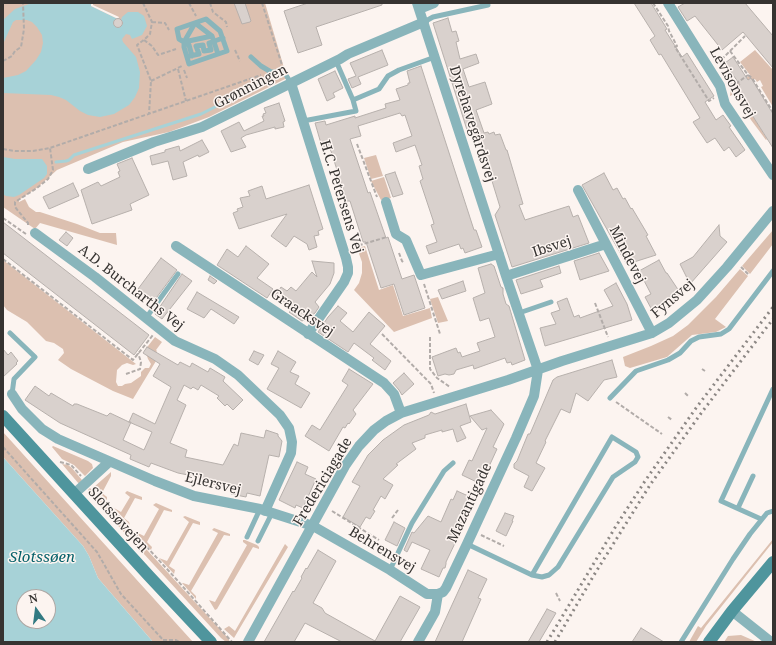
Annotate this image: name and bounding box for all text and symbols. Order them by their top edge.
street label: Levisonsvej [706,45,758,121]
street label: Grønningen [211,61,291,113]
street label: Dyrehavegårdsvej [445,64,499,184]
street label: H.C. Petersens Vej [316,138,366,256]
street label: Mindevej [605,223,649,287]
street label: Ibsvej [530,233,574,261]
street label: A.D. Burcharths Vej [75,242,187,334]
street label: Fynsvej [648,276,698,322]
street label: Graacksvej [267,286,337,340]
street label: Fredericiagade [290,435,356,529]
street label: Mazantigade [444,460,496,546]
street label: Ejlersvej [183,469,243,499]
street label: Slotssøvejen [84,484,152,556]
street label: Behrensvej [346,524,418,576]
water label: Slotssøen [9,549,75,567]
north arrow [16,589,56,629]
text: N [27,590,39,606]

